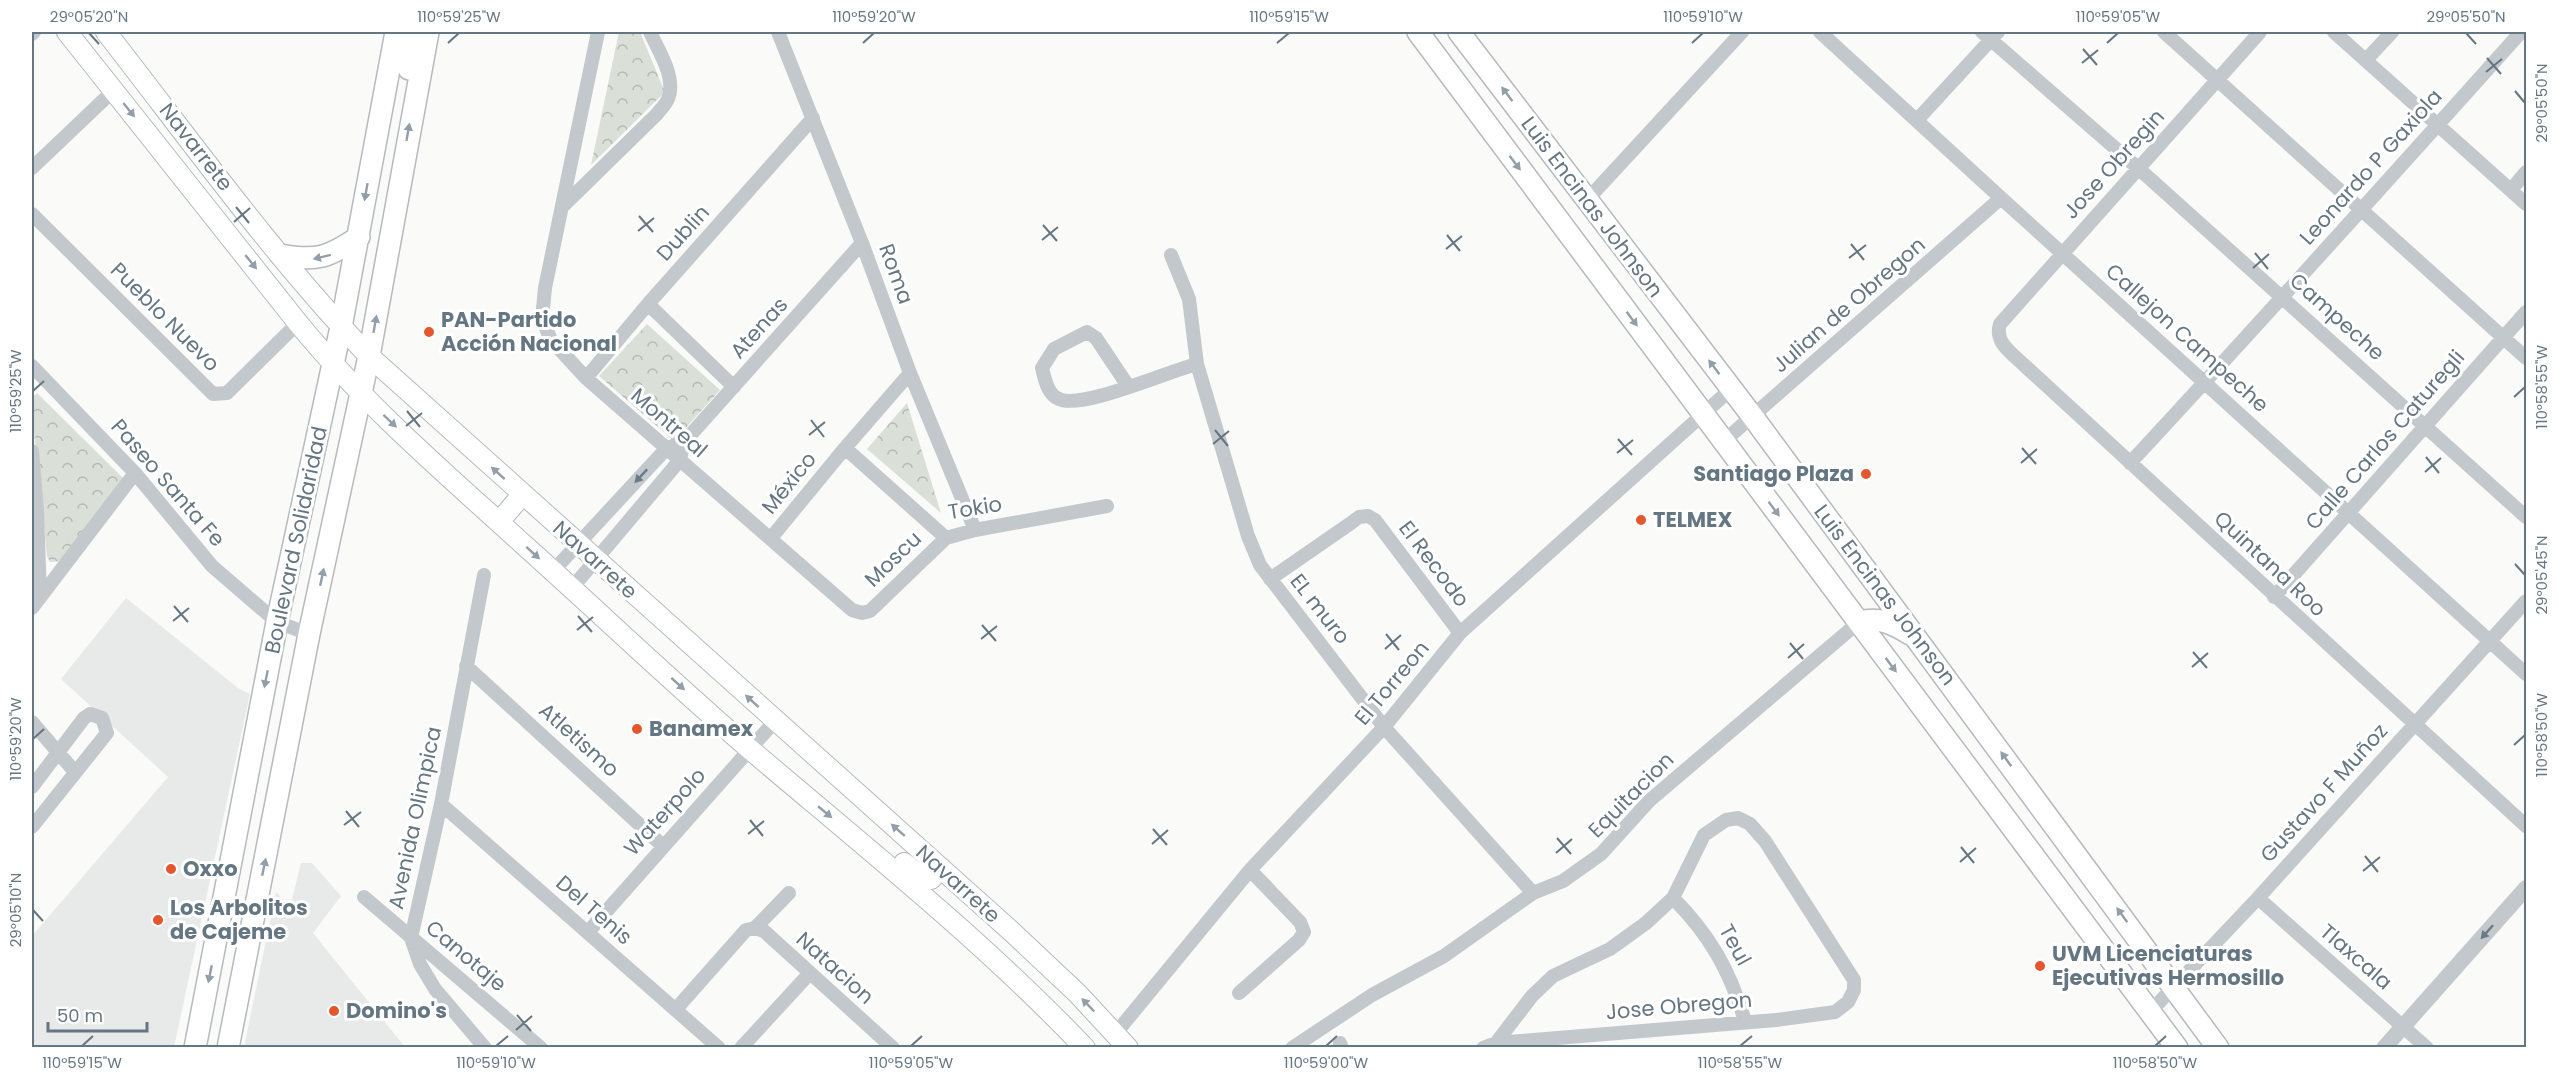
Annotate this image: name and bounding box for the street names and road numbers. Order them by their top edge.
street label: Leonardo P Gaxiola [2293,82,2449,251]
street label: Navarrete [153,97,240,197]
street label: Jose Obregin [2057,102,2171,225]
street label: Luis Encinas Johnson [1515,110,1670,303]
street label: Dublin [650,198,716,267]
street label: Julian de Obregon [1766,230,1931,379]
street label: Roma [872,240,921,308]
street label: Pueblo Nuevo [104,256,226,378]
street label: Callejon Campeche [2100,257,2275,419]
street label: Campeche [2284,266,2391,367]
street label: Atenas [723,291,794,365]
street label: Calle Carlos Caturegli [2298,343,2471,536]
street label: Montreal [625,381,714,464]
street label: Paseo Santa Fe [105,413,232,553]
street label: Boulevard Solidaridad [257,424,334,656]
street label: México [755,445,823,520]
street label: Tokio [946,489,1004,526]
street label: Luis Encinas Johnson [1808,498,1963,691]
street label: Quintana Roo [2208,504,2333,623]
street label: Navarrete [547,514,644,605]
street label: El Recodo [1392,515,1476,613]
street label: Moscu [858,524,927,593]
street label: EL muro [1284,568,1357,650]
street label: El Torreon [1348,634,1435,731]
street label: Atletismo [533,696,626,783]
street label: Gustavo F Muñoz [2253,717,2394,868]
street label: Avenida Olimpica [381,724,448,912]
street label: Equitacion [1581,745,1680,844]
street label: Waterpolo [617,761,712,862]
street label: Navarrete [910,838,1007,929]
street label: Del Tenis [550,868,639,951]
street label: Canotaje [420,913,513,998]
street label: Tlaxcala [2314,917,2399,996]
street label: Teul [1712,919,1759,971]
street label: Natacion [790,925,881,1010]
street label: Jose Obregon [1605,985,1753,1026]

